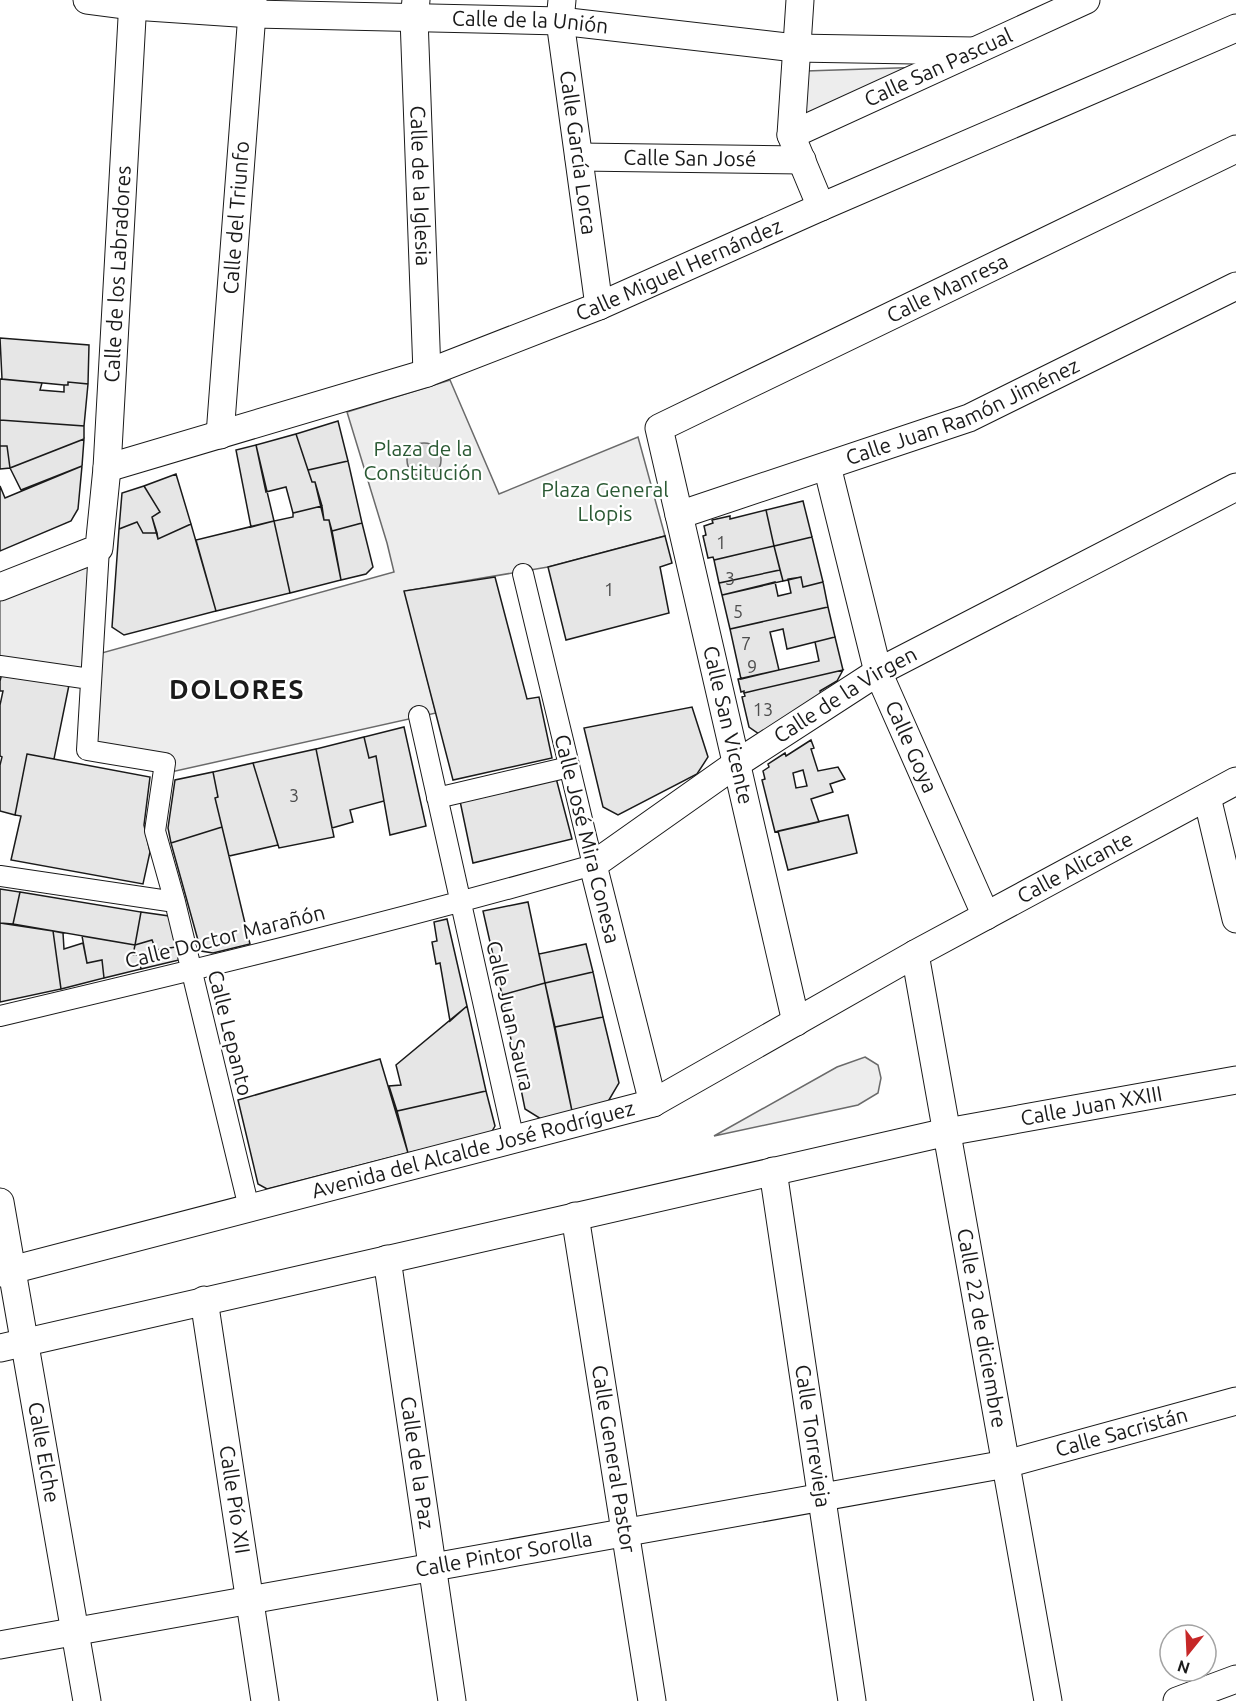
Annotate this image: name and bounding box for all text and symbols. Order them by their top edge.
street label: Calle de la Unión [452,6,610,37]
street label: Calle San Pascual [860,22,1016,111]
street label: Calle García Lorca [556,69,602,236]
street label: Calle de la Iglesia [406,105,436,266]
street label: Calle del Triunfo [218,140,253,295]
street label: Calle San José [623,145,757,170]
street label: Calle de los Labradores [99,165,135,383]
street label: Calle Miguel Hernández [572,213,785,325]
street label: Calle Manresa [883,248,1012,327]
street label: Calle Juan Ramón Jiménez [842,352,1083,469]
park label: Plaza de la Constitución [364,436,483,484]
park label: Plaza General Llopis [541,477,669,525]
house number: 1 [716,532,726,552]
house number: 3 [725,568,735,588]
house number: 1 [604,579,614,599]
house number: 5 [733,601,743,621]
house number: 7 [741,633,751,653]
street label: Calle de la Virgen [769,641,921,747]
street label: Calle San Vicente [699,643,759,806]
house number: 9 [747,656,757,676]
district label: DOLORES [169,674,305,704]
street label: Calle Goya [881,697,943,796]
house number: 13 [753,699,773,719]
street label: Calle José Mira Conesa [550,732,626,946]
house number: 3 [289,785,299,805]
street label: Calle Alicante [1013,826,1137,908]
street label: Calle Doctor Marañón [122,900,327,973]
street label: Calle Juan Saura [482,938,540,1093]
street label: Calle Lepanto [204,967,258,1098]
street label: Calle Juan XXIII [1018,1081,1164,1130]
street label: Avenida del Alcalde José Rodríguez [309,1095,637,1202]
street label: Calle 22 de diciembre [953,1226,1012,1430]
street label: Calle General Pastor [588,1363,641,1555]
street label: Calle Torrevieja [791,1363,836,1509]
street label: Calle de la Paz [396,1395,440,1531]
street label: Calle Elche [24,1400,65,1504]
street label: Calle Sacristán [1053,1402,1190,1461]
street label: Calle Pío XII [215,1444,255,1556]
street label: Calle Pintor Sorolla [413,1526,594,1581]
north arrow [1158,1623,1218,1683]
text: N [1175,1657,1192,1678]

